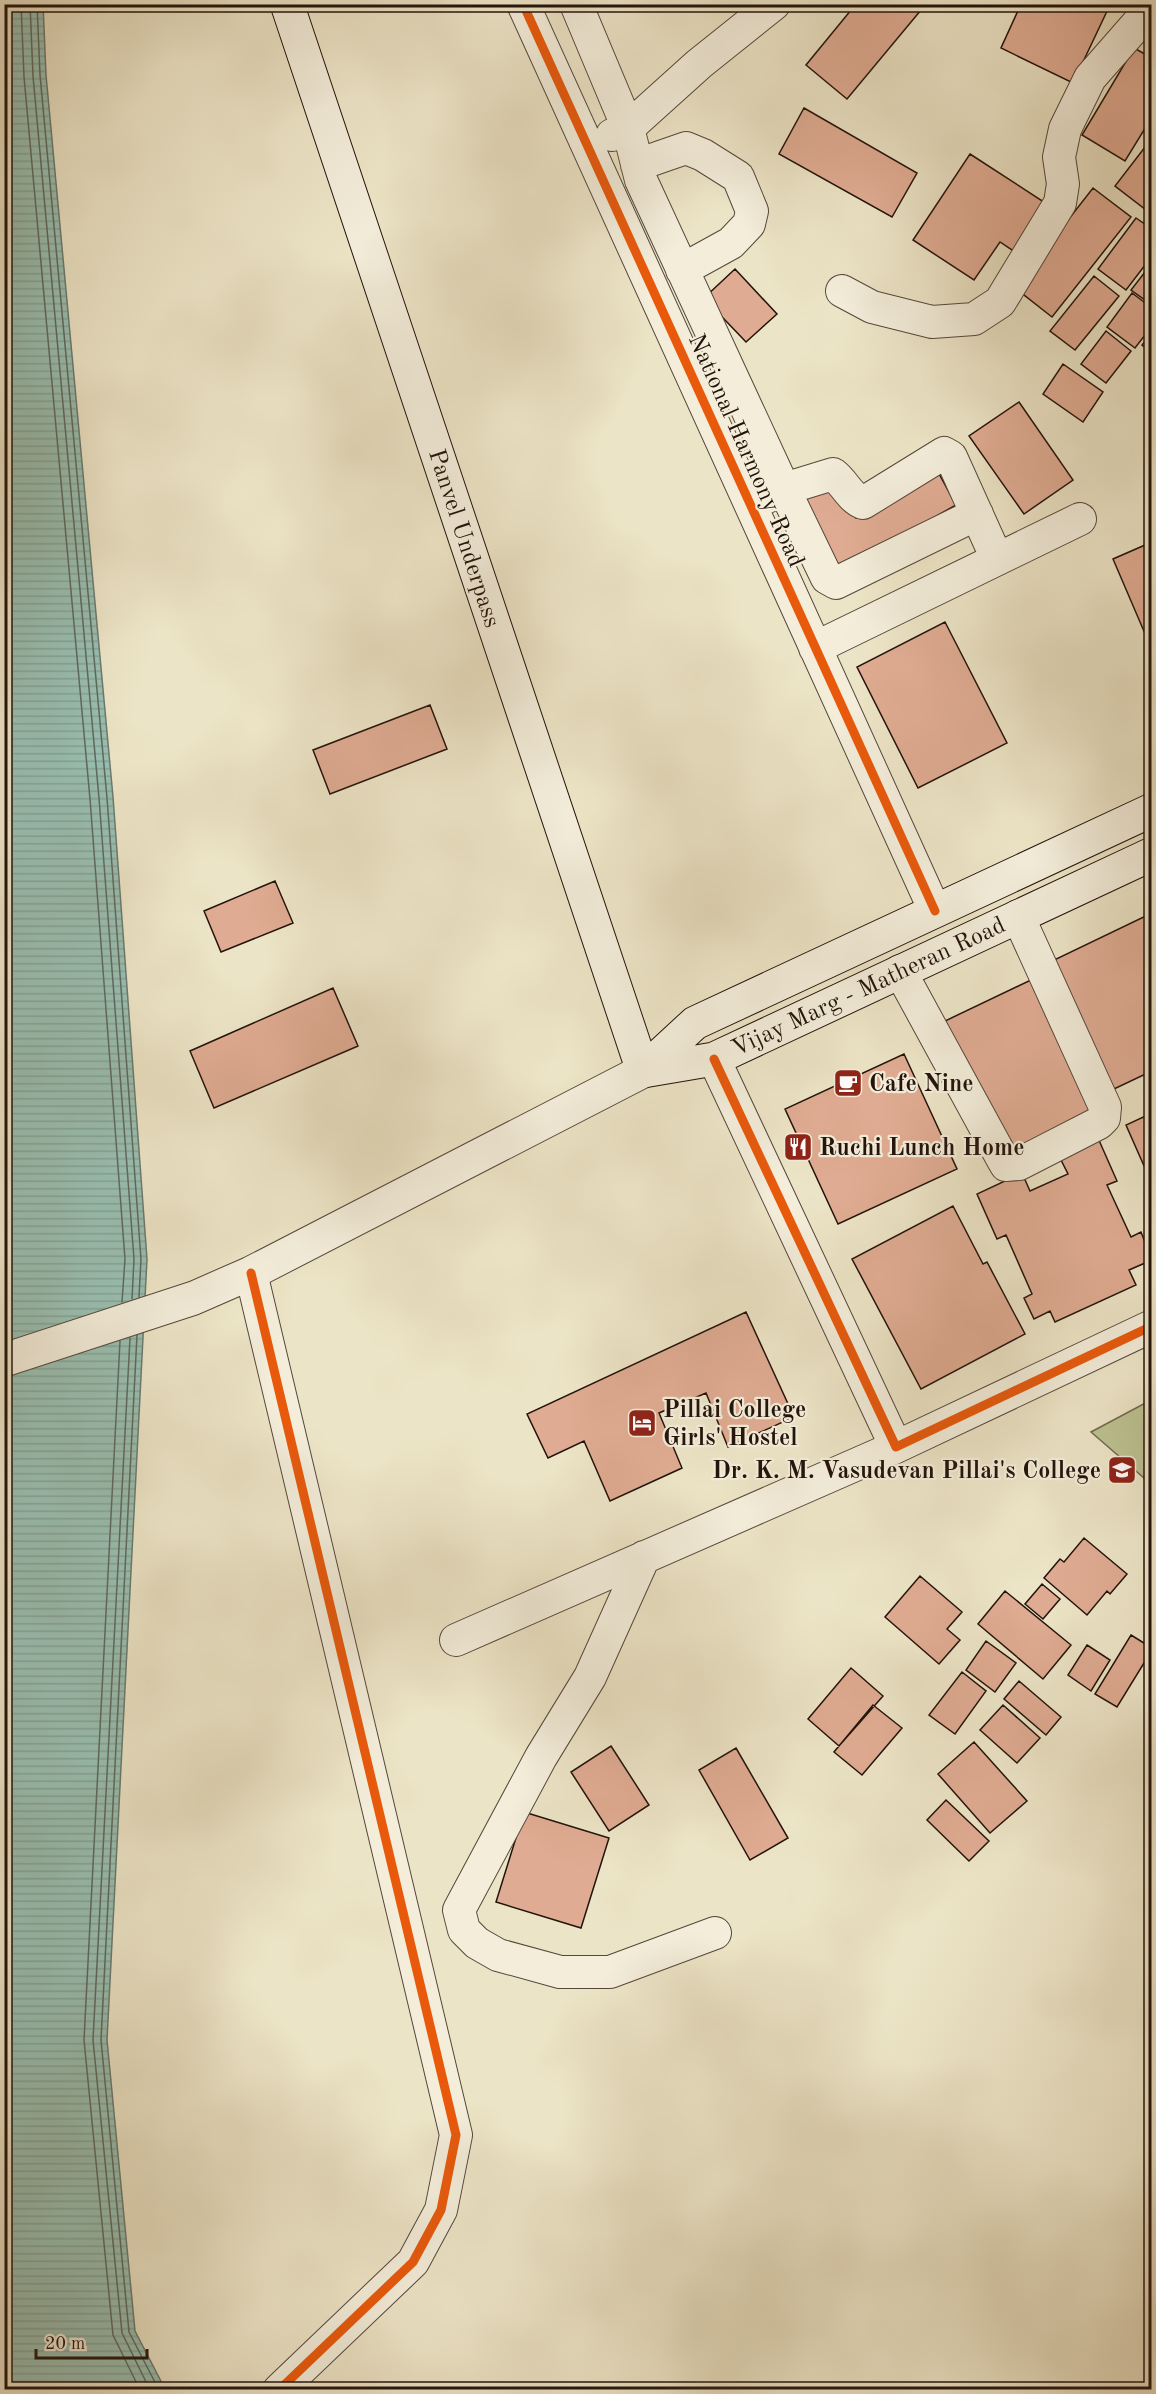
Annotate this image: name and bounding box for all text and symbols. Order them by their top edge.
street label: National Harmony Road [683,331,808,571]
street label: Panvel Underpass [423,446,503,631]
street label: Vijay Marg - Matheran Road [728,914,1009,1062]
cafe icon: Cafe Nine [832,1067,864,1099]
place label: Cafe Nine [869,1073,974,1097]
restaurant icon: Ruchi Lunch Home [782,1131,814,1163]
place label: Ruchi Lunch Home [819,1137,1025,1161]
place label: Pillai College Girls' Hostel [663,1399,806,1451]
hotel icon: Pillai College Girls' Hostel [626,1407,658,1439]
school or university icon: Dr. K. M. Vasudevan Pillai's College [1106,1454,1138,1486]
place label: Dr. K. M. Vasudevan Pillai's College [712,1460,1101,1484]
scale bar [36,2322,147,2360]
text: 20 m [45,2335,85,2353]

